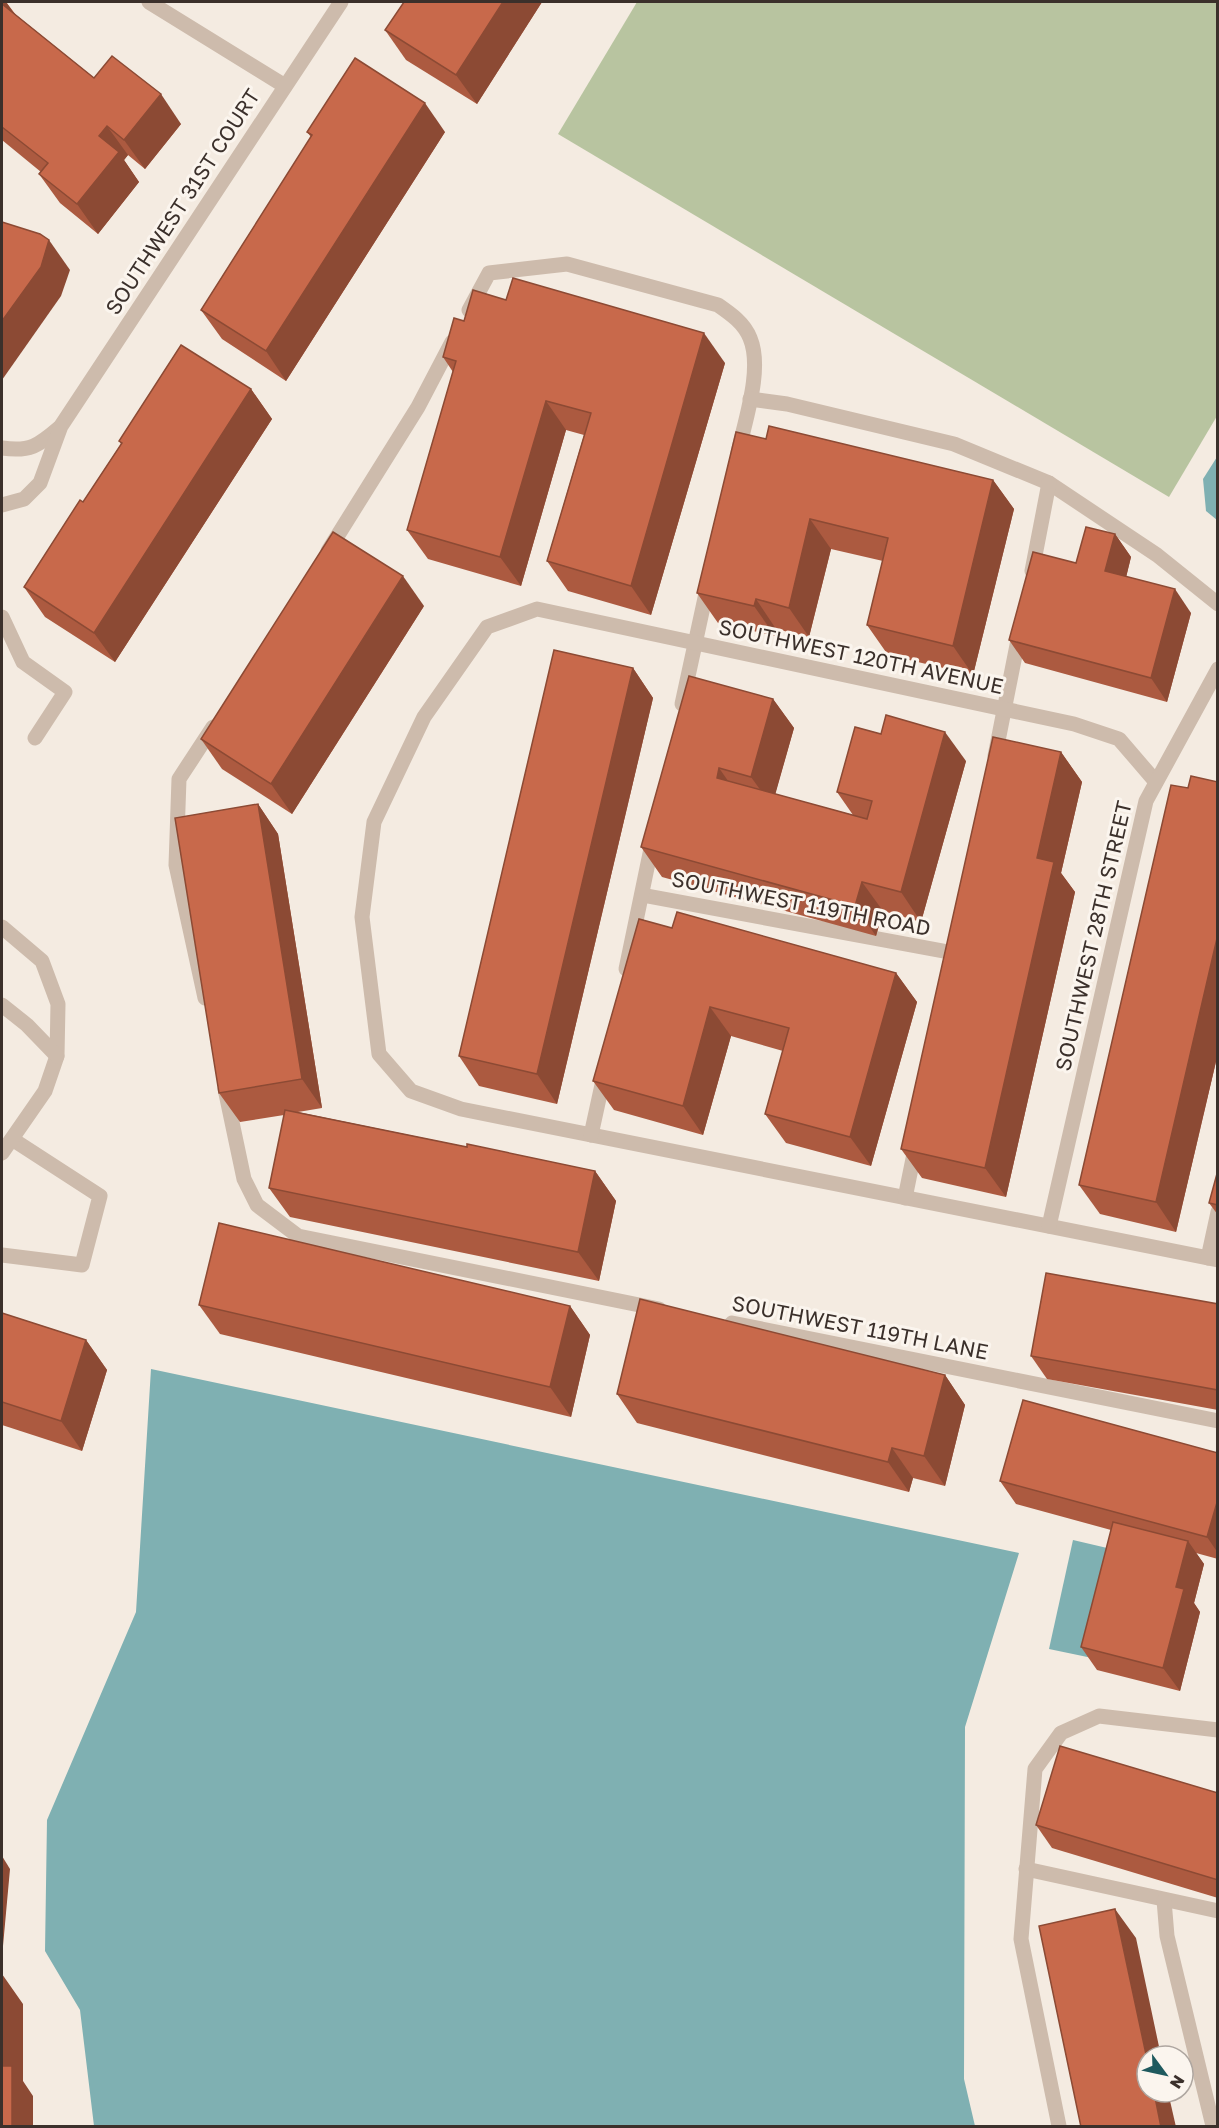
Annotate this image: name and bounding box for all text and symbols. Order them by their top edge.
street label: SOUTHWEST 31ST COURT [99,84,265,319]
street label: SOUTHWEST 120TH AVENUE [716,613,1006,699]
street label: SOUTHWEST 28TH STREET [1049,798,1137,1073]
street label: SOUTHWEST 119TH ROAD [670,865,933,941]
street label: SOUTHWEST 119TH LANE [730,1289,991,1365]
north arrow [1135,2044,1195,2104]
text: N [1166,2072,1189,2093]

